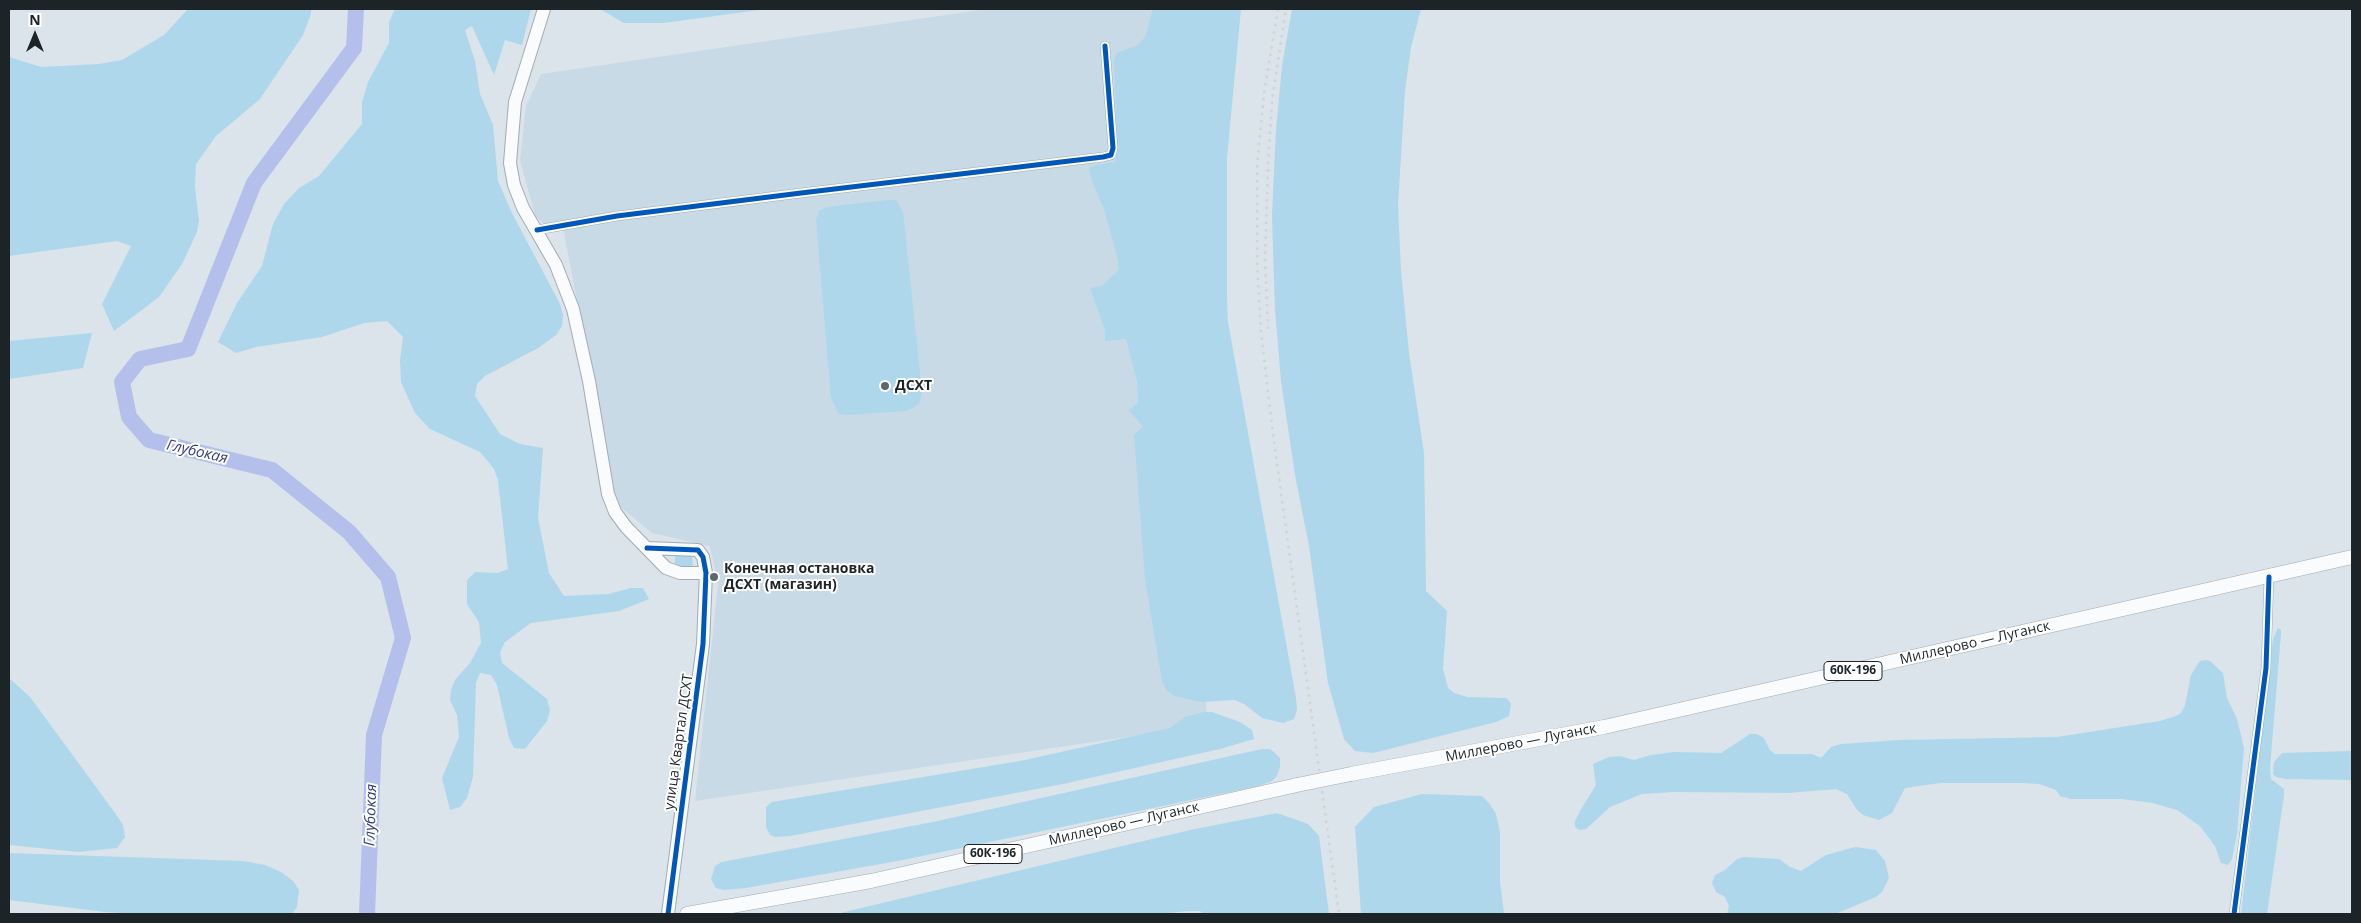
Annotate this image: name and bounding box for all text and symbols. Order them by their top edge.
north arrow [10,10,60,60]
text: N [29,10,41,29]
place label: ДСХТ [895,378,932,394]
marker: ДСХТ [879,380,891,392]
water label: Глубокая [165,436,229,468]
place label: Конечная остановка ДСХТ (магазин) [724,561,874,594]
marker: Конечная остановка ДСХТ (магазин) [708,571,720,583]
street label: Миллерово — Луганск [1898,618,2052,668]
road number: 60К-196 [1824,661,1882,680]
street label: улица Квартал ДСХТ [661,673,697,811]
street label: Миллерово — Луганск [1444,720,1598,766]
water label: Глубокая [361,784,381,846]
street label: Миллерово — Луганск [1047,799,1201,849]
road number: 60К-196 [964,844,1022,864]

